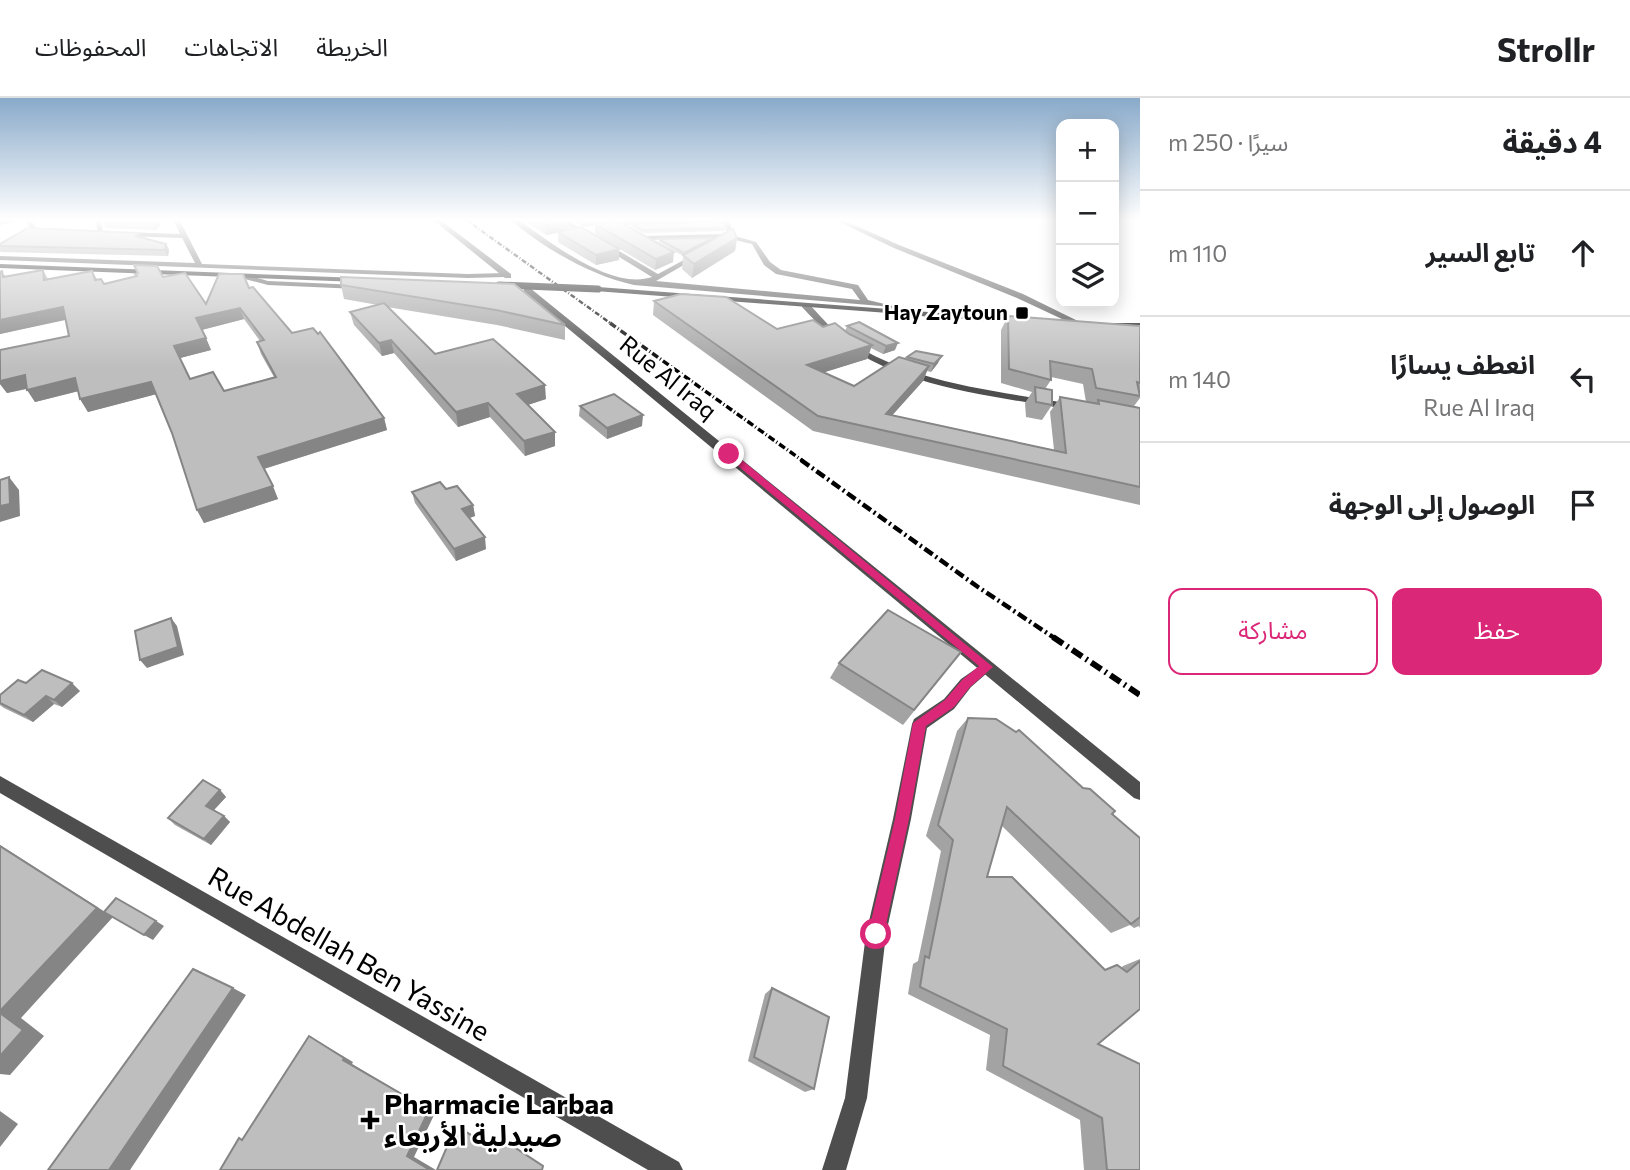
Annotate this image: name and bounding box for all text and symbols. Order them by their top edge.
text: Strollr [1497,28,1595,69]
text: المحفوظات [35,32,146,61]
text: الاتجاهات [184,32,278,61]
text: الخريطة [316,32,388,61]
map controls [1056,119,1119,308]
button: + [1056,119,1119,182]
text: 4 دقيقة [1502,122,1602,159]
text: سيرًا · 250 m [1168,128,1288,156]
button: − [1056,182,1119,245]
icon: ahead [1564,234,1602,272]
text: تابع السير [1426,236,1535,267]
text: 110 m [1168,239,1227,267]
button: layers [1056,245,1119,308]
place label: Hay Zaytoun [884,299,1008,324]
marker: Hay Zaytoun [1014,305,1030,321]
street label: Rue Al Iraq [615,329,723,425]
text: انعطف يسارًا [1390,348,1535,379]
icon: left [1564,360,1602,398]
text: 140 m [1168,365,1231,393]
text: Rue Al Iraq [1423,393,1535,421]
route end [713,438,744,469]
icon: arrive [1564,486,1602,524]
text: الوصول إلى الوجهة [1329,488,1535,519]
button: مشاركة [1168,588,1378,675]
button: حفظ [1392,588,1602,675]
street label: Rue Abdellah Ben Yassine [203,859,496,1048]
route start [860,918,891,949]
place label: Pharmacie Larbaa صيدلية الأربعاء [384,1086,614,1153]
marker: Pharmacie Larbaa صيدلية الأربعاء [362,1112,378,1128]

